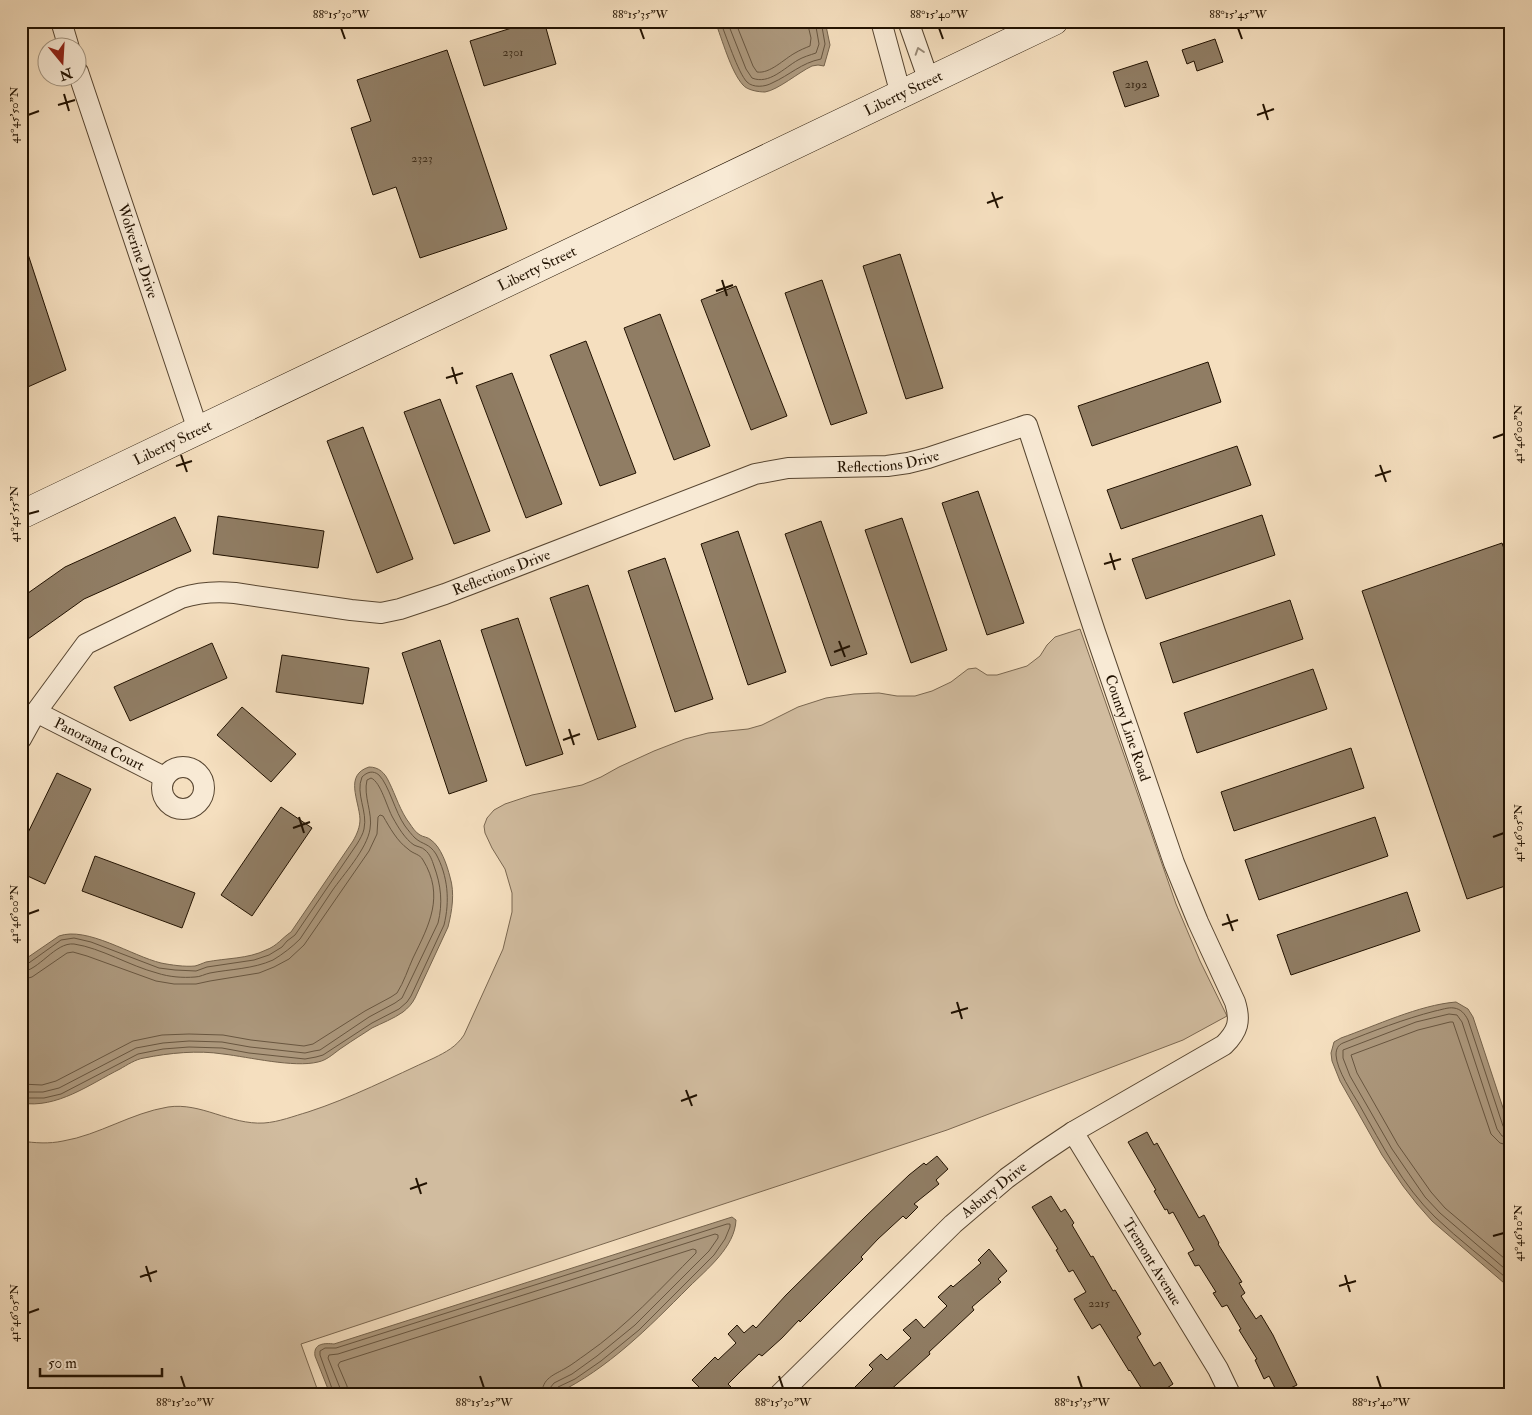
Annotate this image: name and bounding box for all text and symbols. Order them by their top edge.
text: 88°15'30"W [313,7,370,22]
text: 88°15'35"W [612,7,668,22]
text: 88°15'40"W [910,7,969,22]
text: 88°15'45"W [1209,7,1267,22]
north arrow [38,38,88,88]
house number: 2301 [502,45,524,60]
one-way arrow [915,47,925,56]
text: N [57,64,75,84]
street label: Liberty Street [861,66,946,120]
house number: 2192 [1125,77,1147,92]
text: 41°45'50"N [7,86,22,144]
house number: 2323 [411,151,433,166]
street label: Wolverine Drive [113,200,163,301]
street label: Liberty Street [495,241,580,295]
text: 41°46'00"N [1511,404,1526,463]
street label: Liberty Street [130,416,215,469]
street label: Reflections Drive [836,445,942,477]
text: 41°45'55"N [7,486,22,542]
street label: Reflections Drive [450,545,553,600]
street label: County Line Road [1101,672,1155,784]
street label: Panorama Court [51,713,148,775]
text: 41°46'05"N [1511,804,1526,862]
text: 41°46'00"N [7,884,22,943]
street label: Asbury Drive [956,1158,1031,1223]
text: 41°46'10"N [1511,1204,1526,1261]
street label: Tremont Avenue [1118,1214,1186,1309]
text: 41°46'05"N [7,1284,22,1342]
house number: 2215 [1088,1296,1111,1311]
scale bar [40,1345,162,1377]
text: 50 m [48,1354,77,1373]
text: 88°15'20"W [156,1395,215,1410]
text: 88°15'25"W [456,1395,513,1410]
text: 88°15'30"W [755,1395,812,1410]
text: 88°15'35"W [1054,1395,1110,1410]
text: 88°15'40"W [1352,1395,1411,1410]

